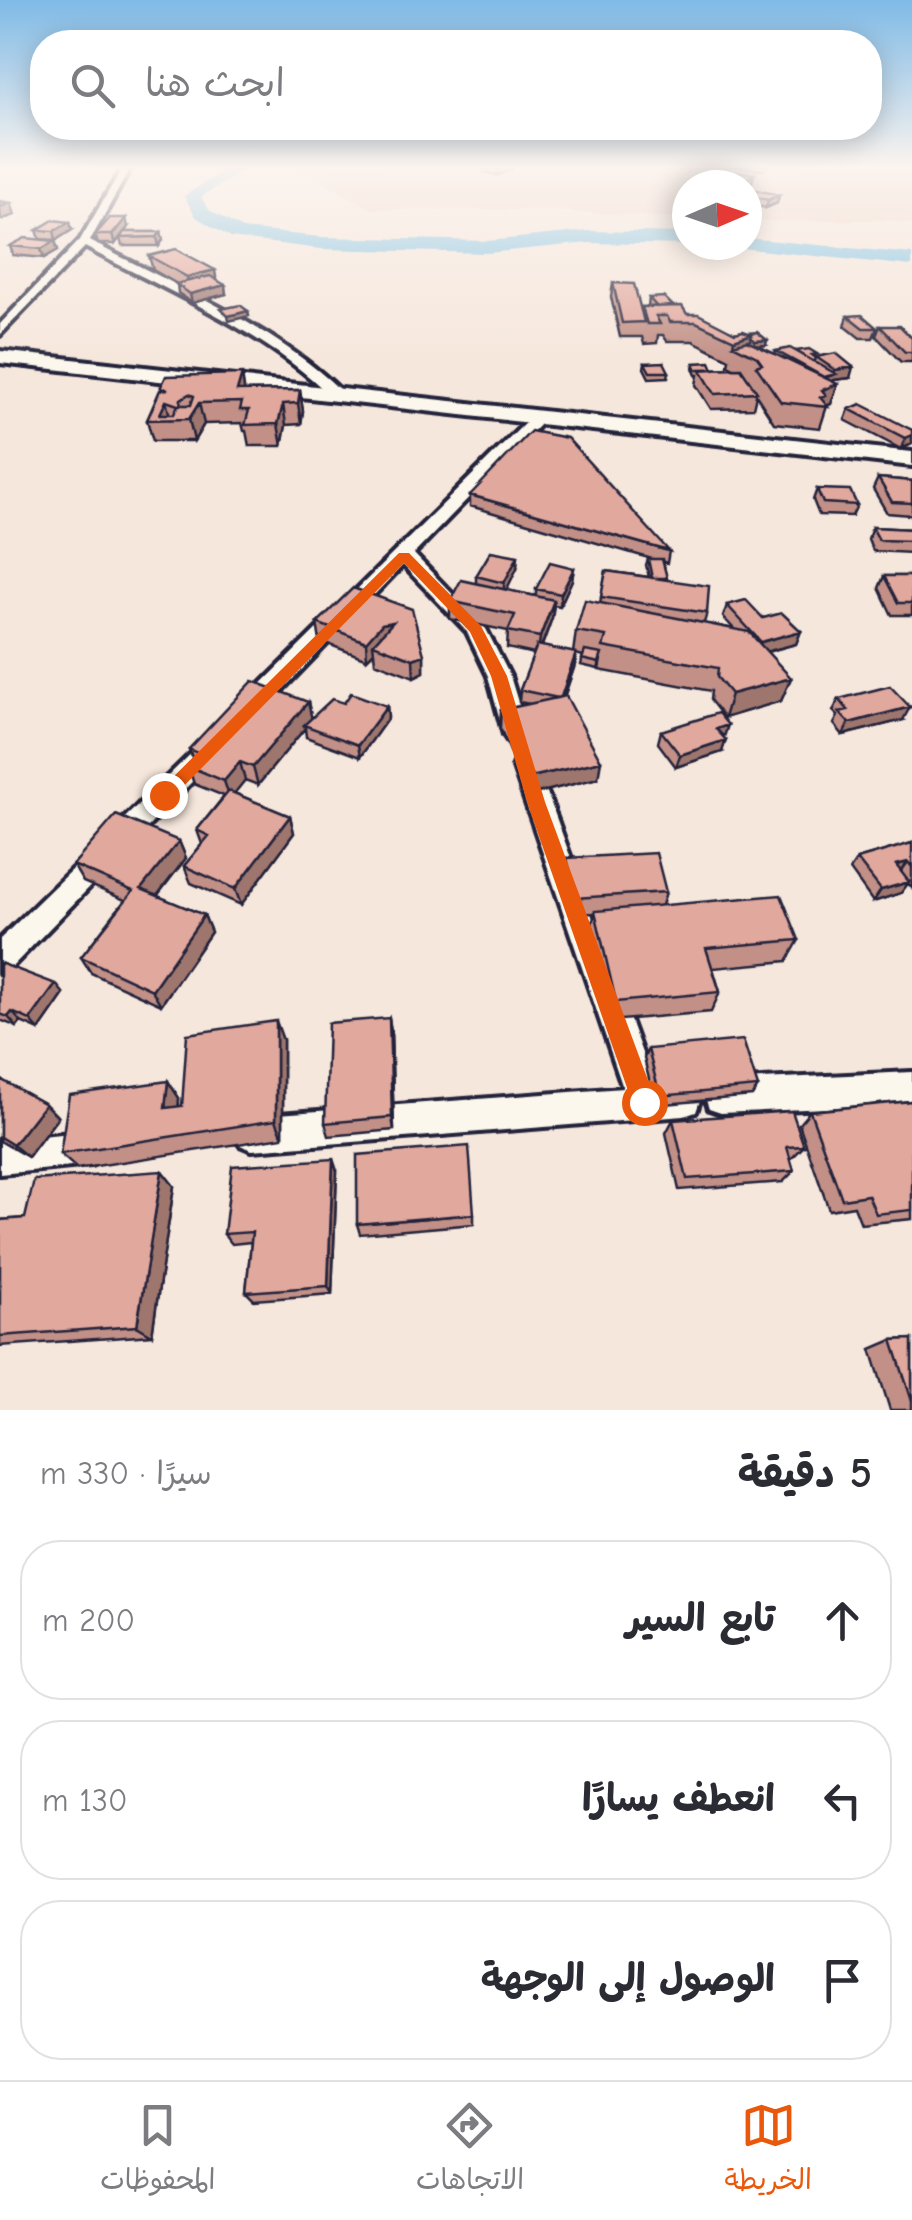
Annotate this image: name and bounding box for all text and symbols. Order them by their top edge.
search box [30,30,882,140]
icon: search [65,58,120,113]
text: ابحث هنا [145,62,285,106]
north arrow [672,170,762,260]
route end [142,773,188,819]
route start [622,1080,668,1126]
text: 5 دقيقة [738,1449,872,1498]
text: سيرًا · 330 m [40,1455,212,1492]
icon: ahead [815,1593,870,1648]
text: تابع السير [626,1597,775,1641]
text: 200 m [42,1602,135,1639]
icon: left [815,1773,870,1828]
text: انعطف يسارًا [582,1777,775,1821]
text: 130 m [42,1782,128,1819]
icon: arrive [815,1953,870,2008]
text: الوصول إلى الوجهة [481,1957,775,2001]
tab: المحفوظات [100,2098,216,2204]
tab: الاتجاهات [416,2098,524,2204]
tab: الخريطة [724,2098,812,2204]

